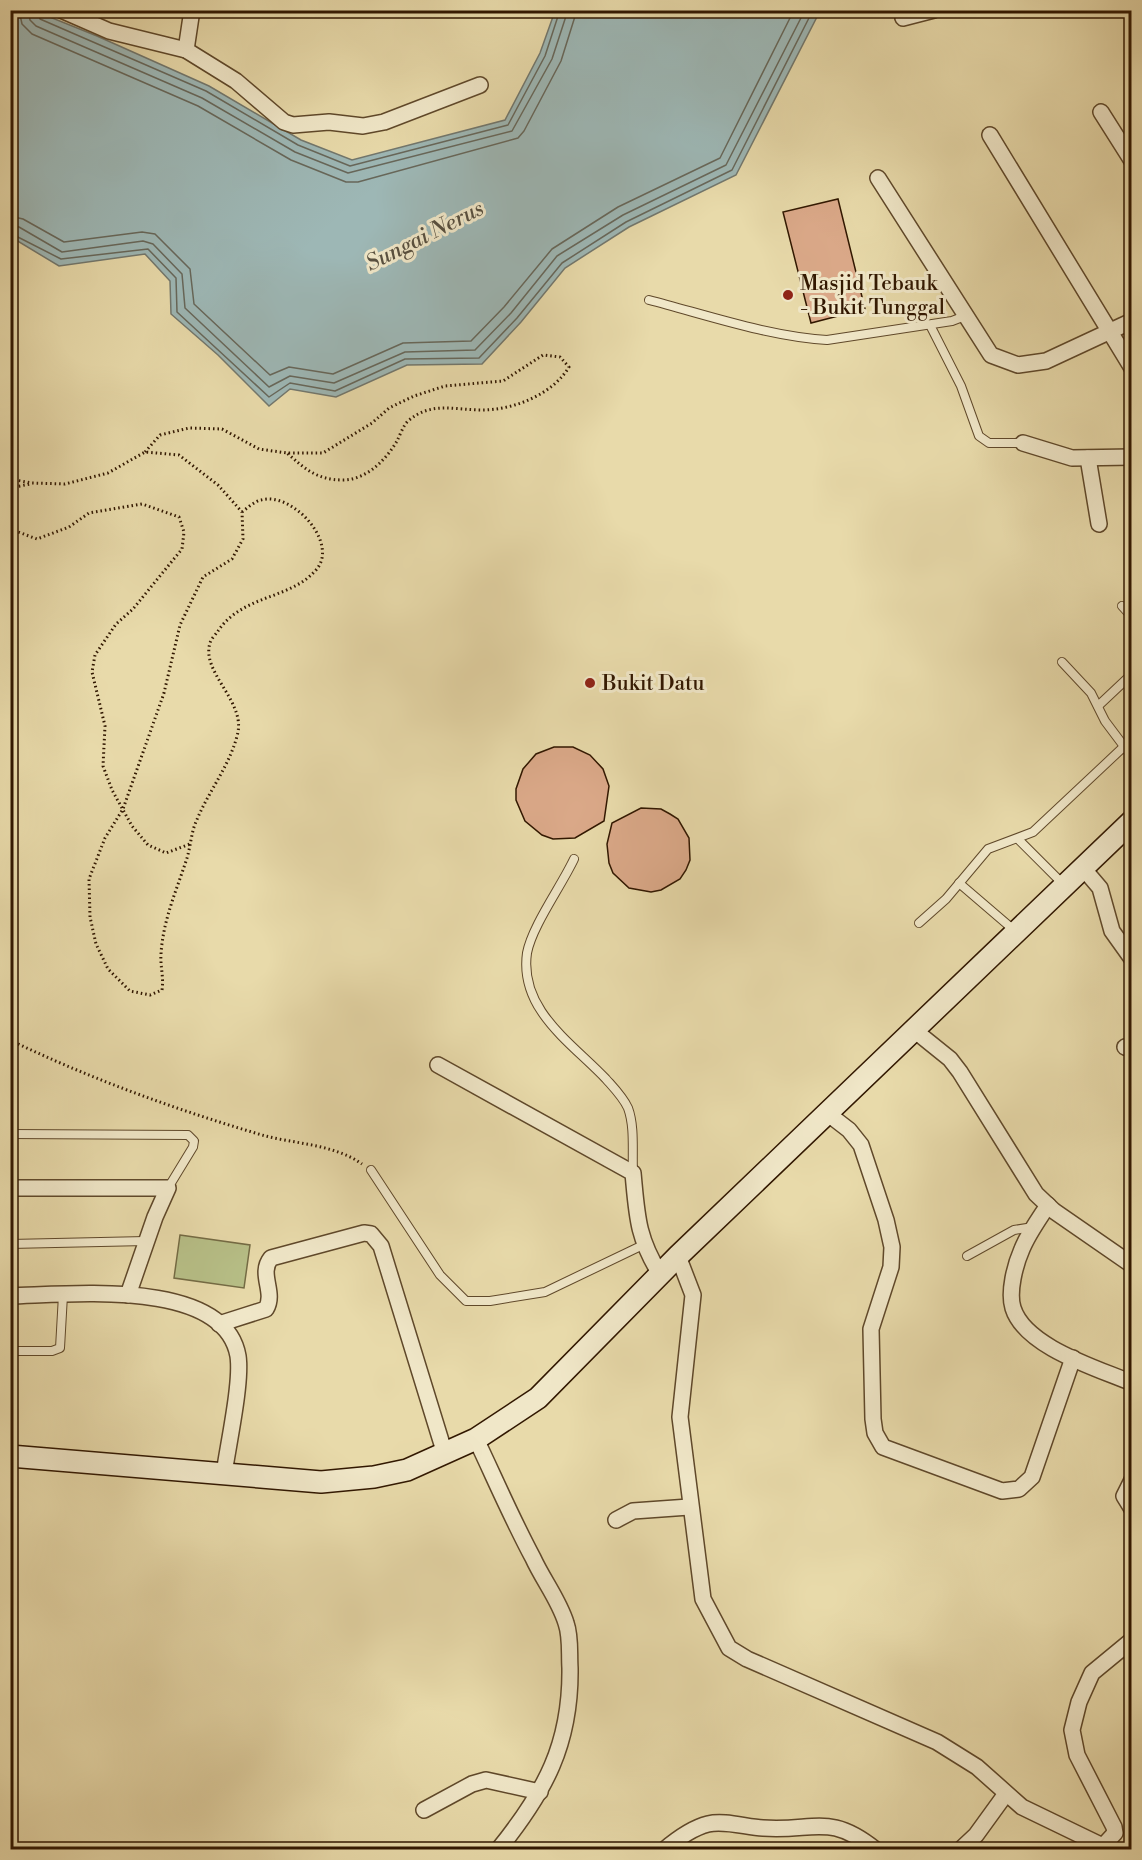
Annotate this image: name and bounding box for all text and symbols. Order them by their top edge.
water label: Sungai Nerus [361,195,488,278]
place label: Masjid Tebauk - Bukit Tunggal [800,271,945,321]
marker: Masjid Tebauk - Bukit Tunggal [781,288,795,302]
place label: Bukit Datu [601,671,705,697]
marker: Bukit Datu [583,676,597,690]

